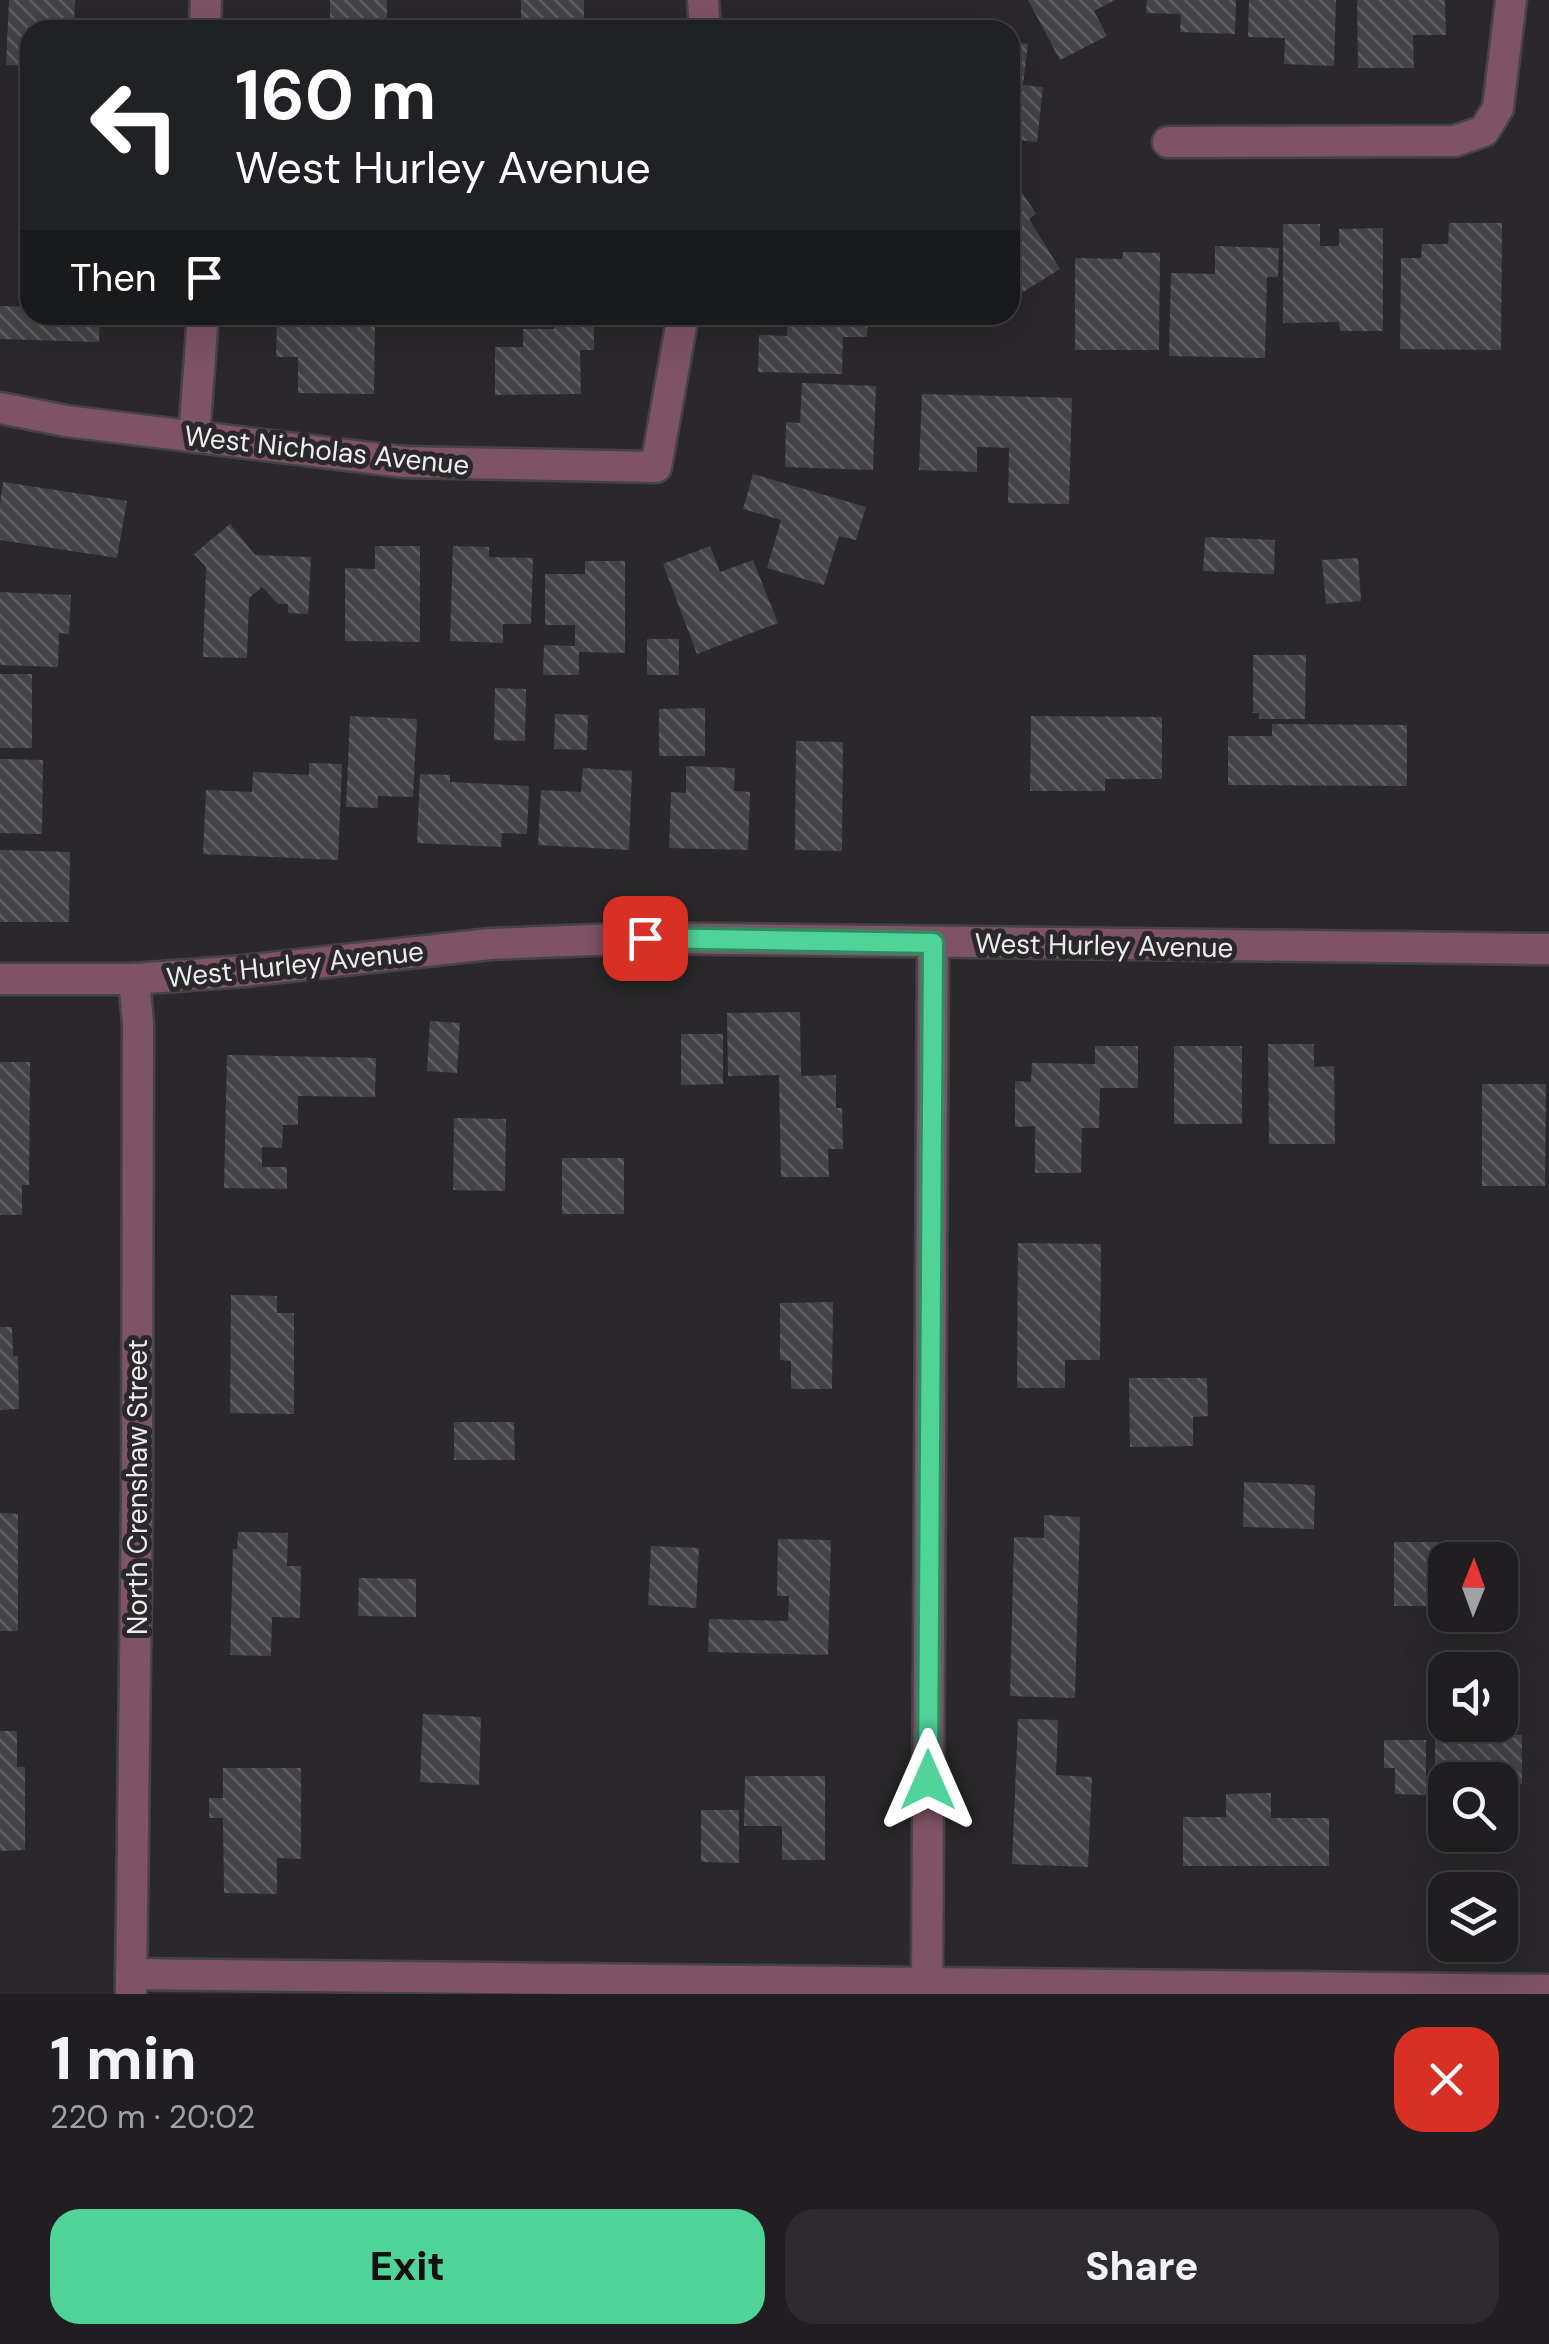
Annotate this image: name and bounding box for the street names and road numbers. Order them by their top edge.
street label: West Nicholas Avenue [183,417,471,484]
street label: West Hurley Avenue [974,925,1234,966]
street label: West Hurley Avenue [164,933,426,996]
street label: North Crenshaw Street [119,1339,156,1635]

